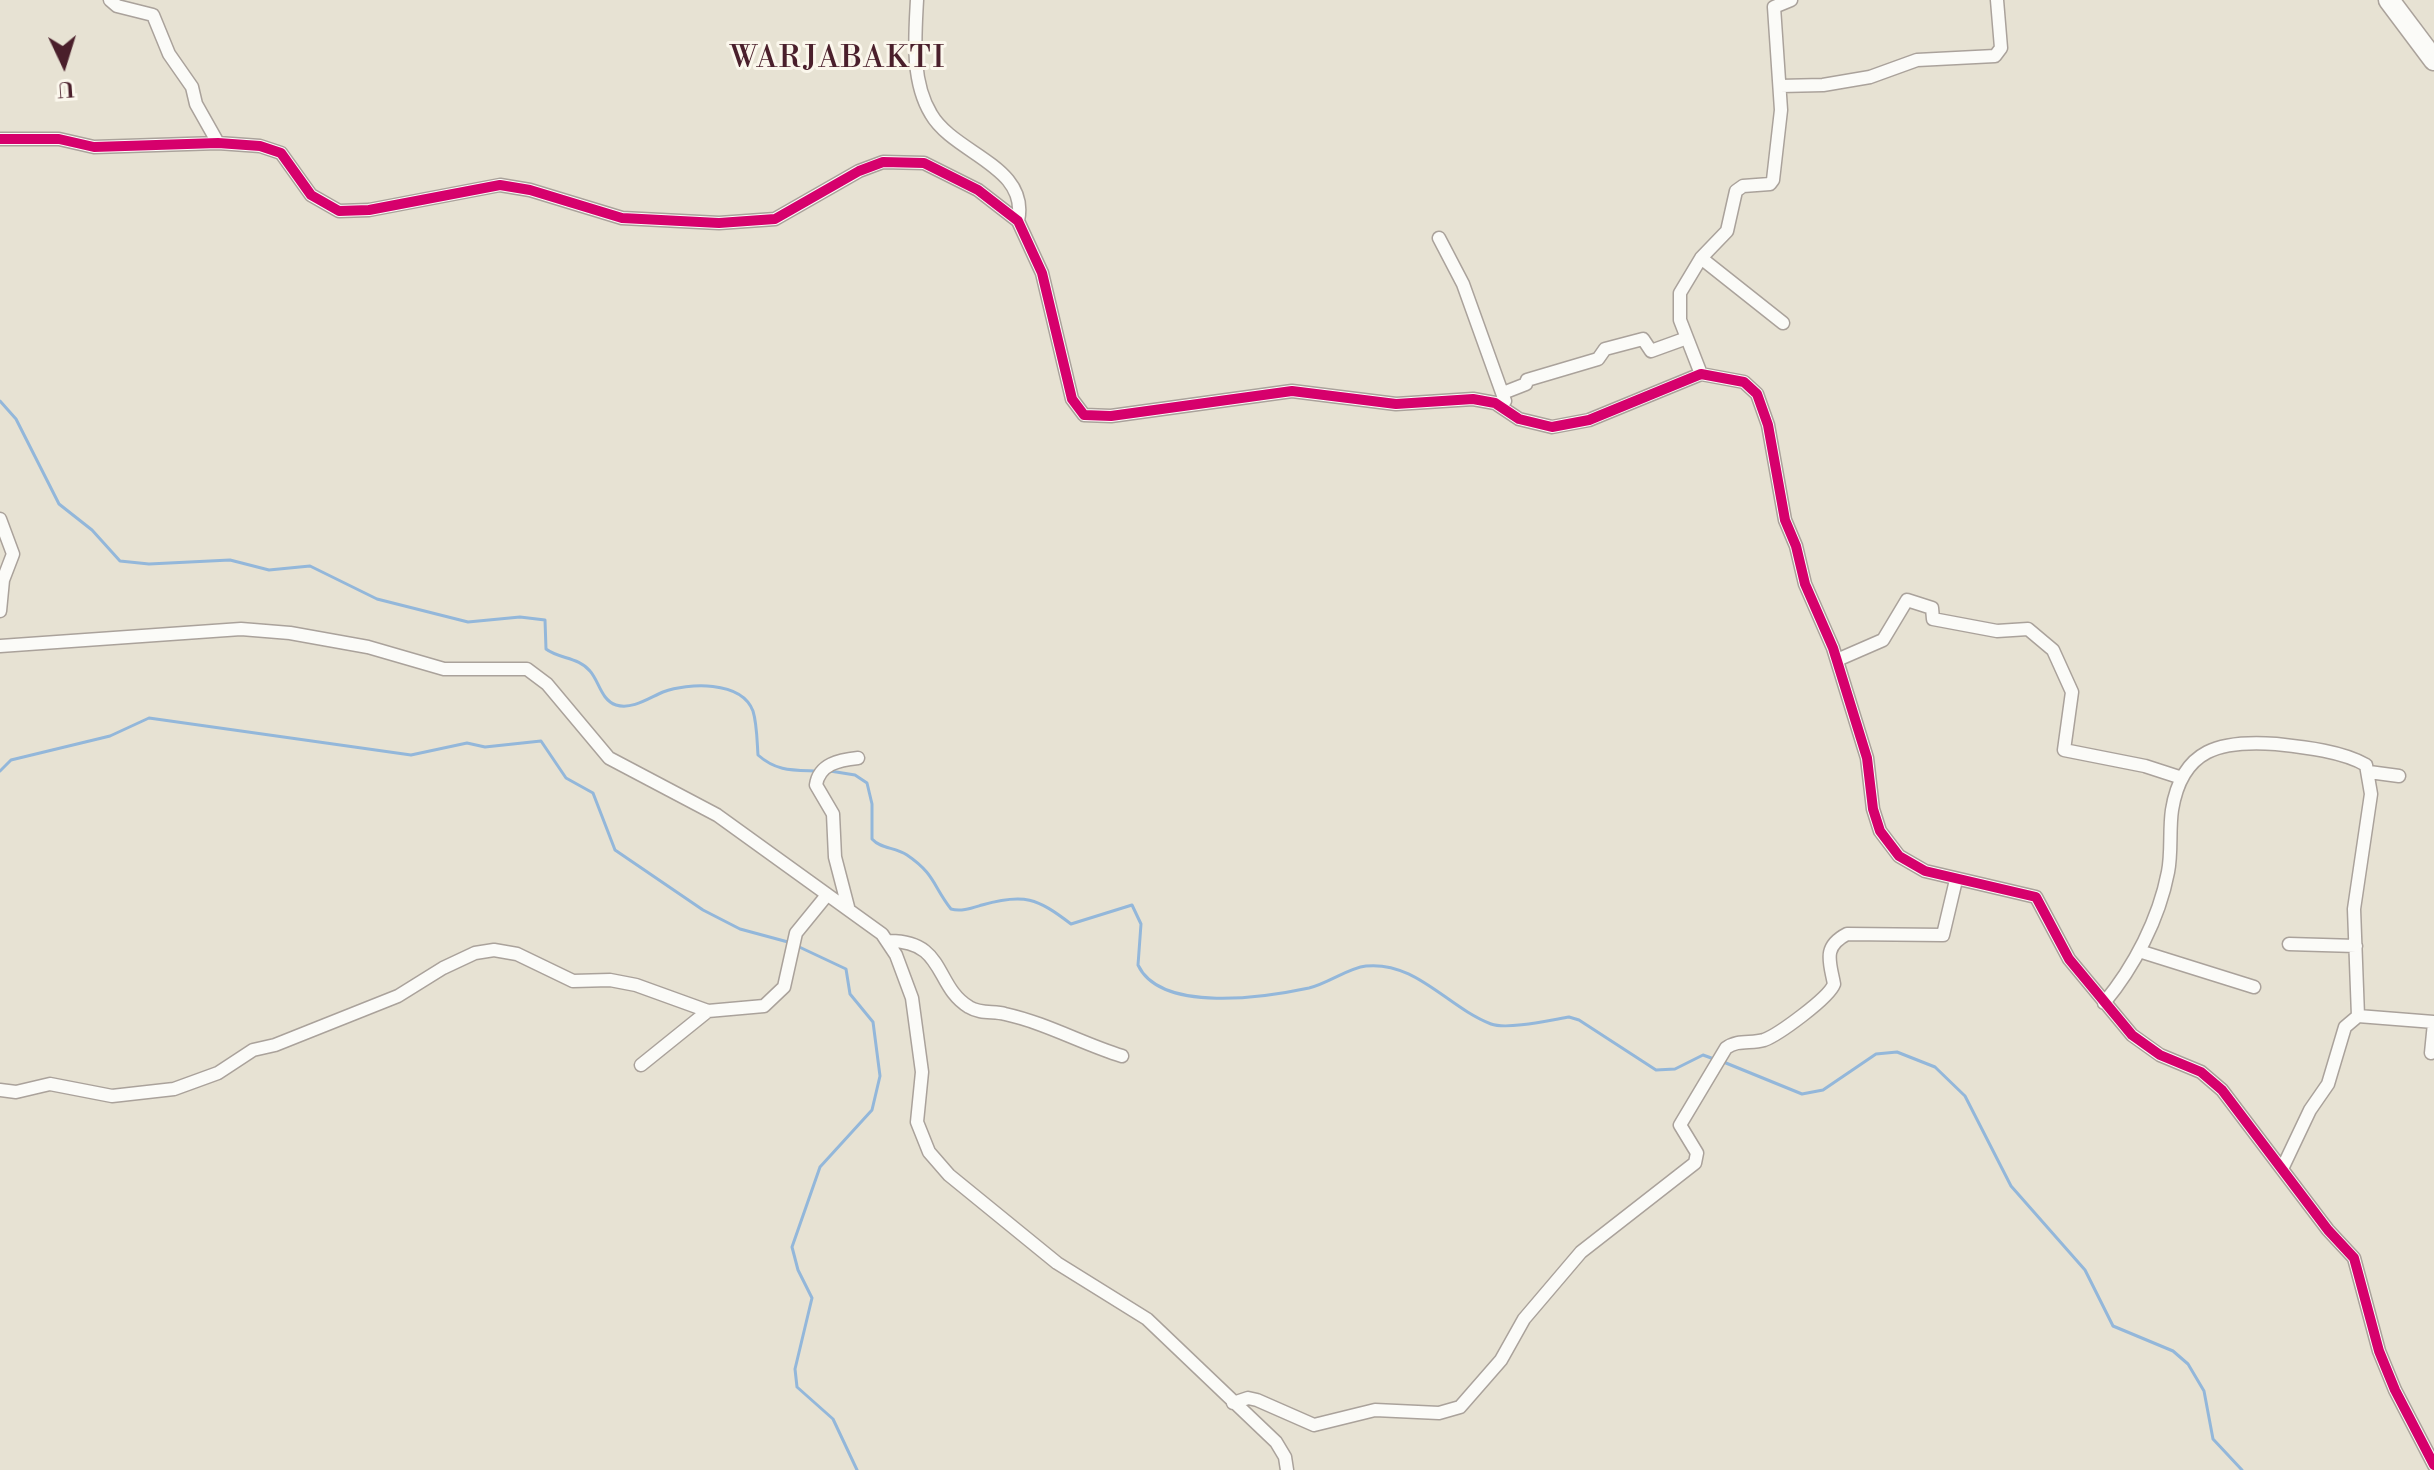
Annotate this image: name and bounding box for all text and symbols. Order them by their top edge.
north arrow [24,24,104,104]
district label: WARJABAKTI [730,42,946,78]
text: U [56,74,75,103]

